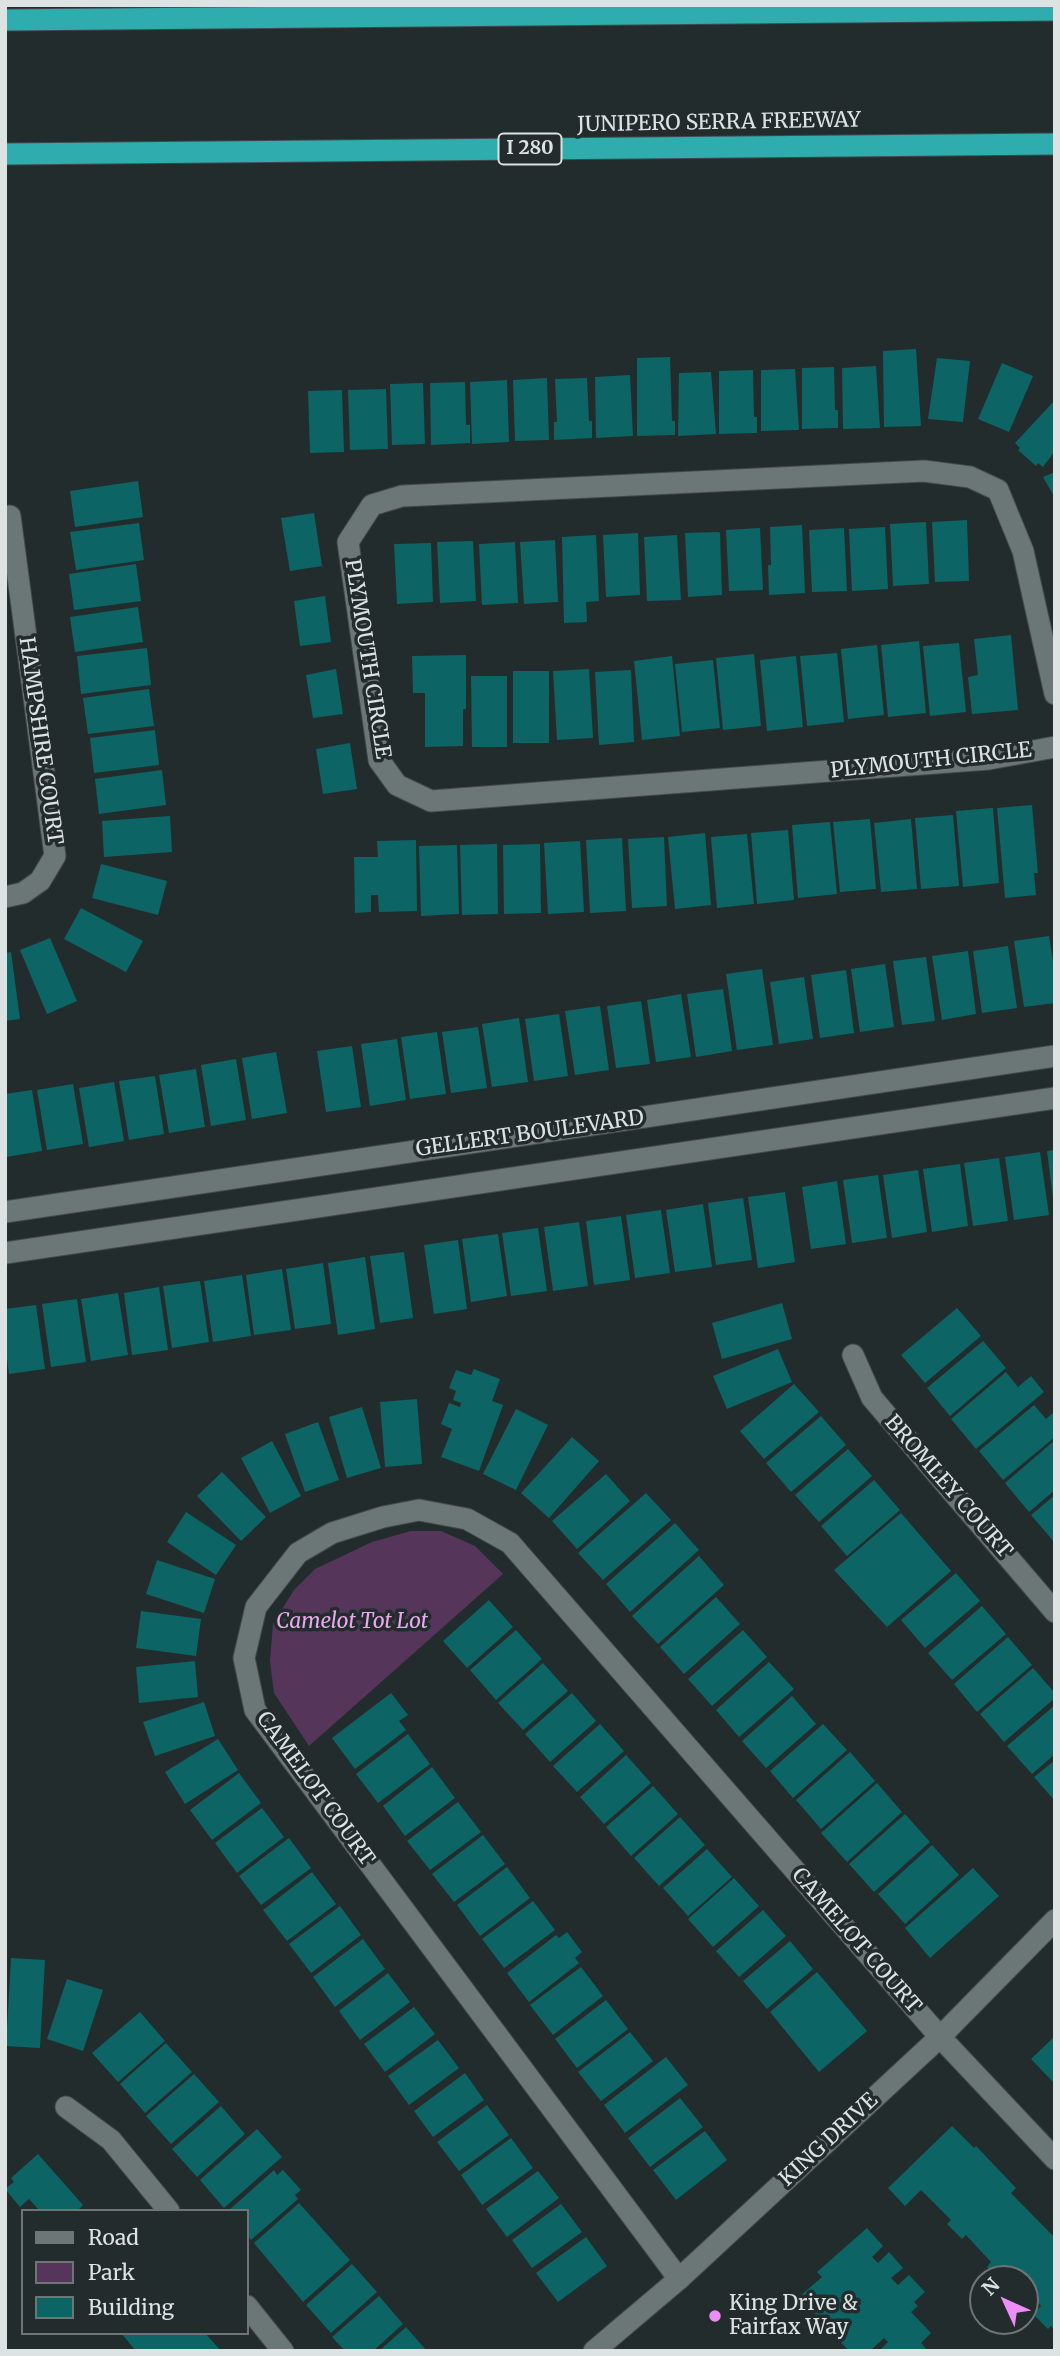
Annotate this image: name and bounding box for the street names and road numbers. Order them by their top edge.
street label: JUNIPERO SERRA FREEWAY [577,108,861,138]
road number: I 280 [498,134,562,164]
street label: PLYMOUTH CIRCLE [339,557,395,761]
street label: HAMPSHIRE COURT [13,635,67,847]
street label: PLYMOUTH CIRCLE [829,738,1033,784]
street label: GELLERT BOULEVARD [414,1106,646,1162]
street label: BROMLEY COURT [879,1410,1017,1564]
street label: CAMELOT COURT [251,1707,379,1871]
street label: CAMELOT COURT [786,1863,926,2019]
street label: KING DRIVE [775,2088,883,2192]

